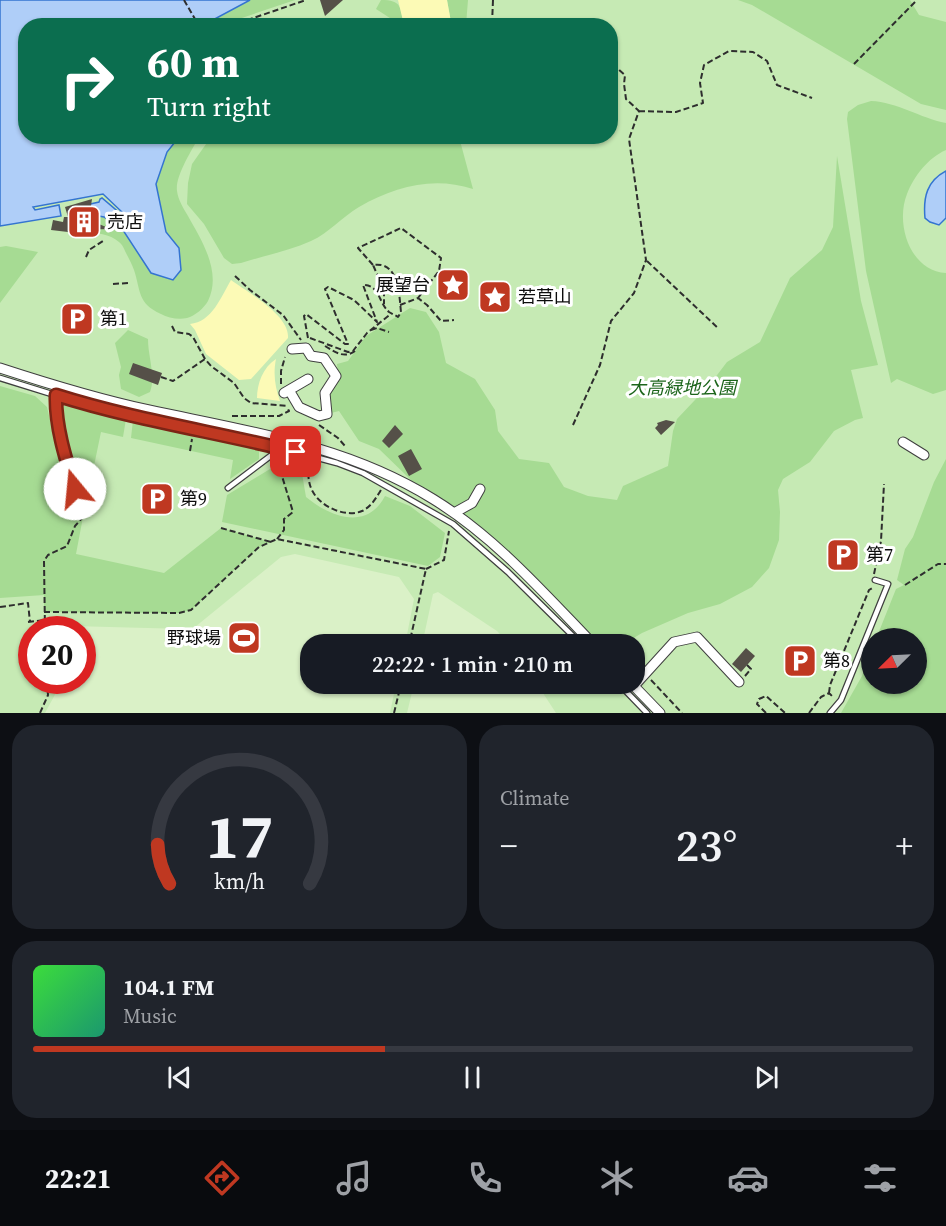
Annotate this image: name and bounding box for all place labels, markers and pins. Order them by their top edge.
building icon: 売店 [66,204,102,240]
place label: 売店 [107,209,143,234]
place icon: 展望台 [435,267,471,303]
place label: 展望台 [376,272,430,297]
place icon: 若草山 [477,279,513,315]
place label: 若草山 [518,284,572,309]
parking icon: 第1 [59,301,95,337]
place label: 第1 [100,306,127,331]
pin [270,426,321,477]
parking icon: 第9 [139,481,175,517]
place label: 第9 [180,486,207,511]
parking icon: 第7 [825,537,861,573]
place label: 第7 [866,542,893,567]
sports icon: 野球場 [226,620,262,656]
place label: 野球場 [167,625,221,650]
parking icon: 第8 [782,643,818,679]
place label: 第8 [823,648,850,673]

